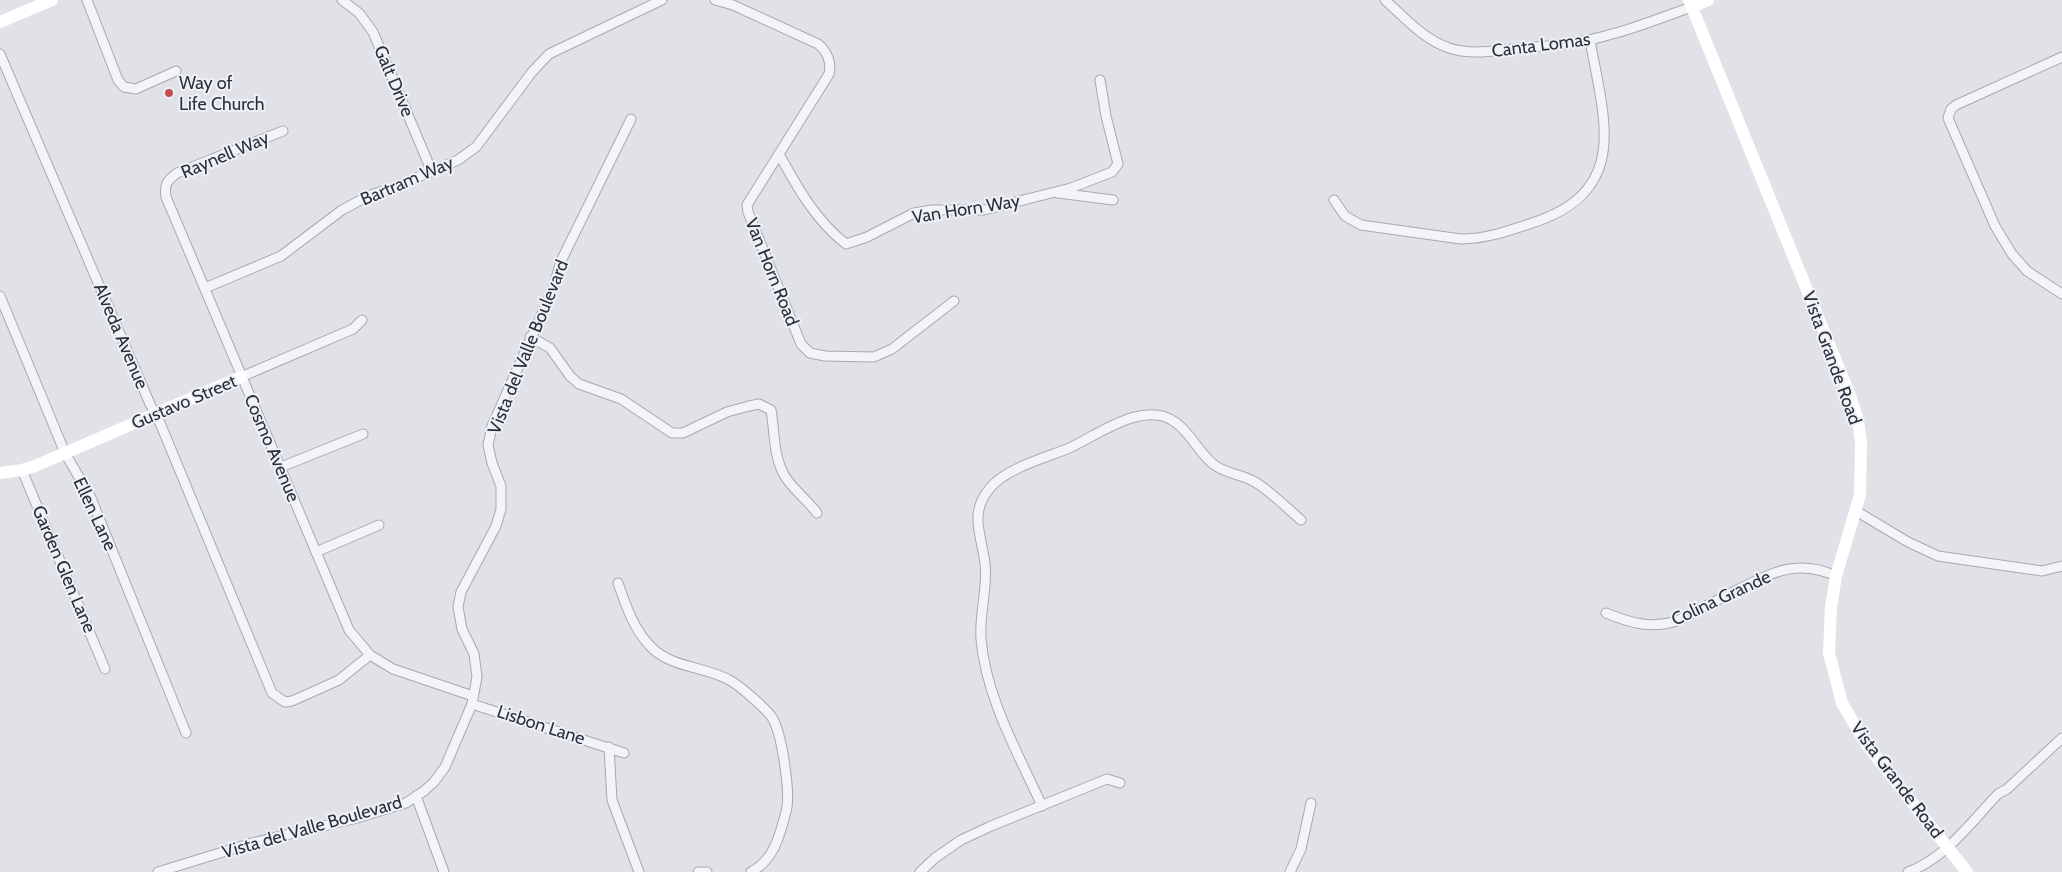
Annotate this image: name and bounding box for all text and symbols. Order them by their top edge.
street label: Canta Lomas [1491,28,1591,62]
street label: Galt Drive [369,42,419,120]
place label: Way of Life Church [179,72,265,115]
marker: Way of Life Church [163,87,175,99]
street label: Raynell Way [178,127,272,183]
street label: Bartram Way [357,152,457,210]
street label: Van Horn Way [911,190,1021,228]
street label: Van Horn Road [740,215,804,329]
street label: Vista del Valle Boulevard [483,257,573,437]
street label: Alveda Avenue [89,280,153,392]
street label: Vista Grande Road [1798,288,1866,428]
street label: Gustavo Street [128,370,240,434]
street label: Cosmo Avenue [239,391,305,505]
street label: Ellen Lane [68,474,122,554]
street label: Garden Glen Lane [27,502,101,636]
street label: Colina Grande [1668,565,1774,631]
street label: Lisbon Lane [494,700,588,750]
street label: Vista Grande Road [1846,717,1948,843]
street label: Vista del Valle Boulevard [220,791,404,863]

